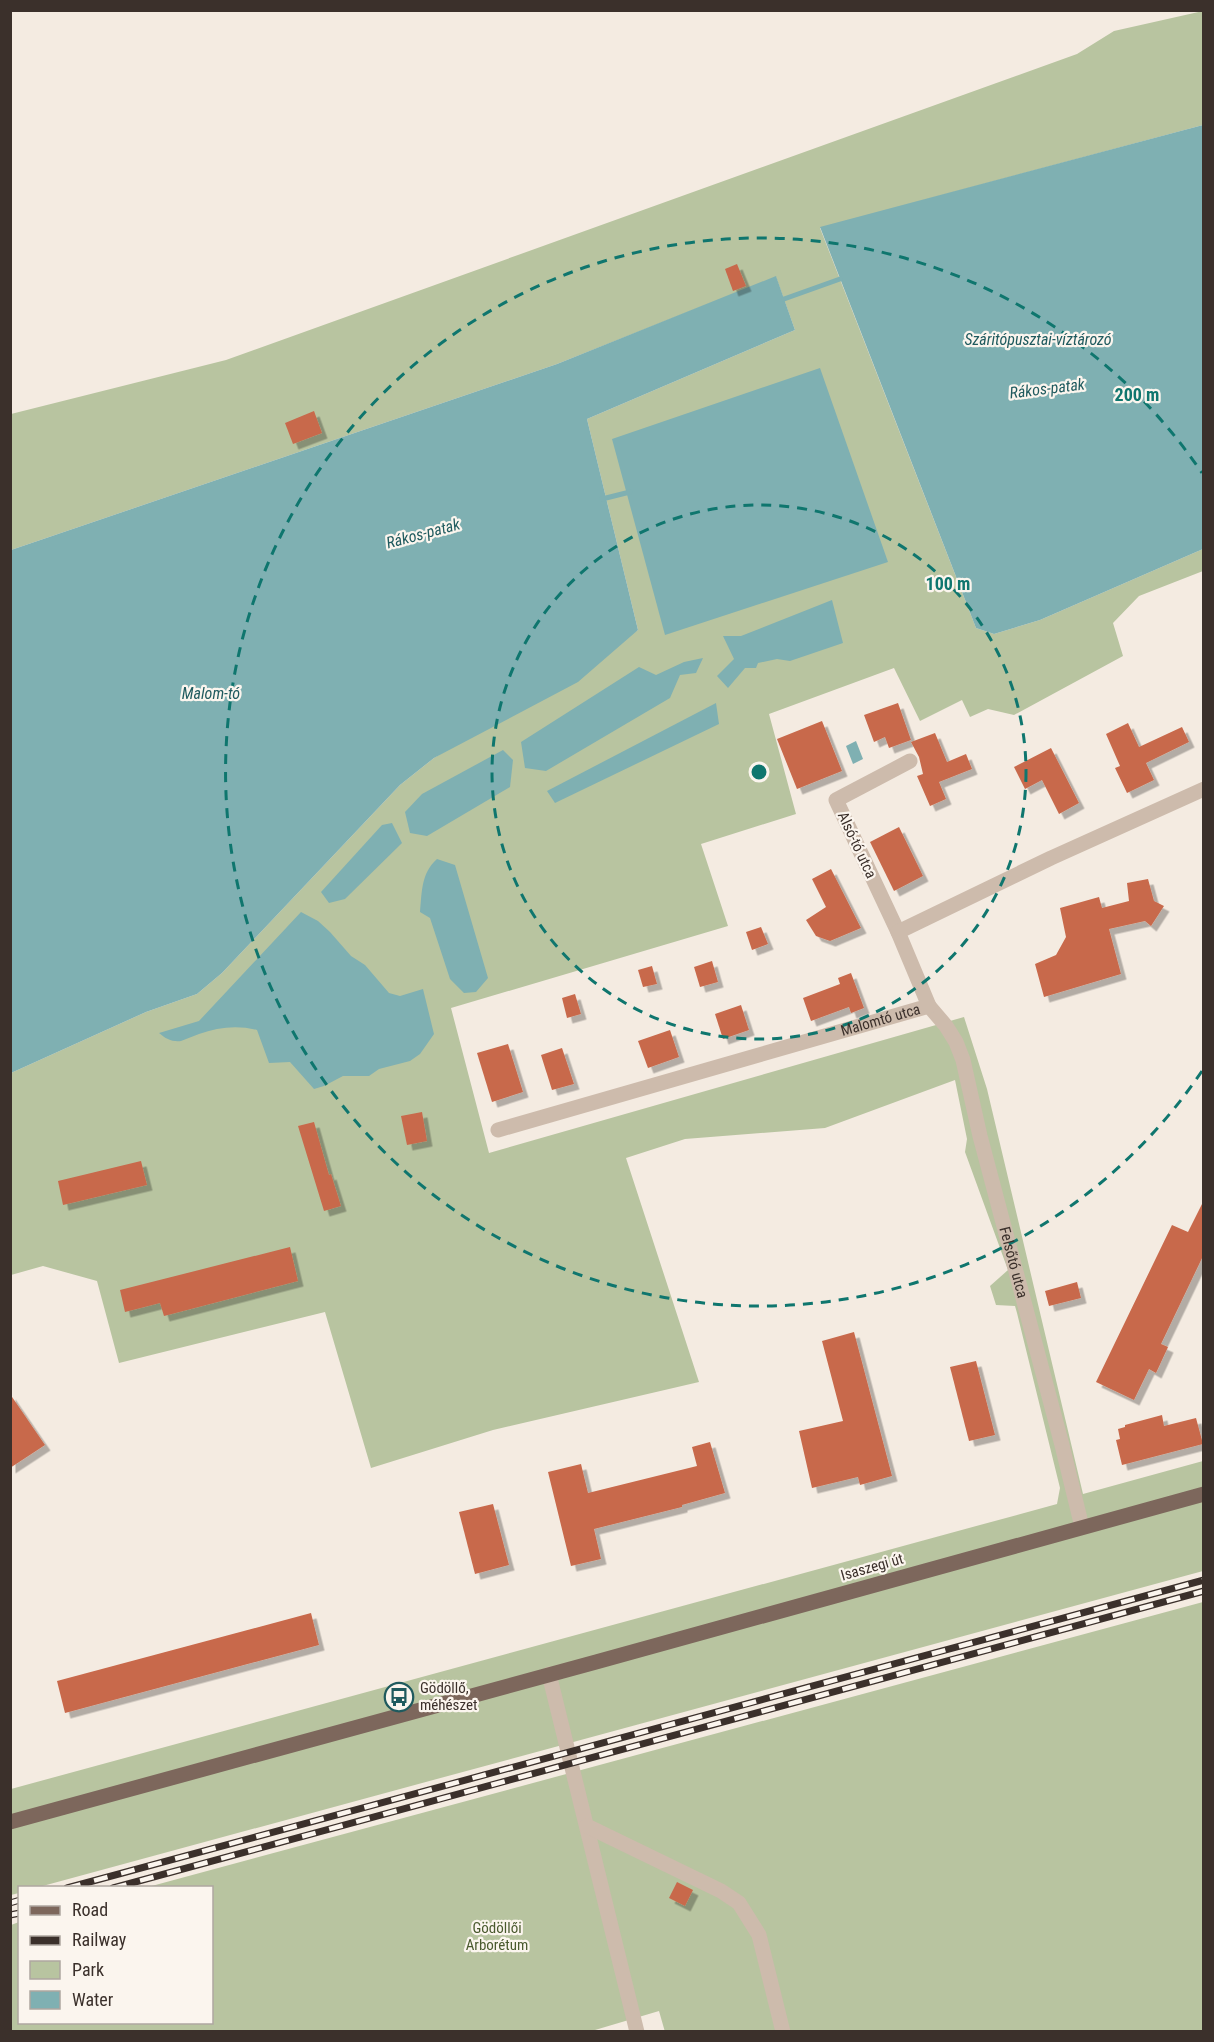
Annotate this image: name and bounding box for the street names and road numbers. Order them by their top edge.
street label: Alsó-tó utca [834,809,880,881]
street label: Malomtó utca [839,1000,922,1040]
street label: Felsőtó utca [995,1225,1032,1300]
street label: Isaszegi út [839,1550,905,1584]

